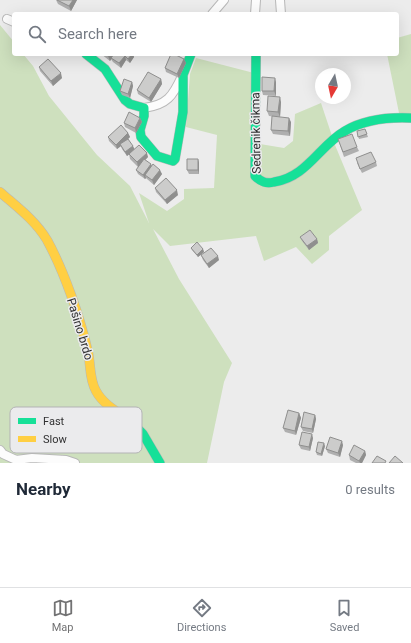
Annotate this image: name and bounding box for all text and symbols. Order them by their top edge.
search box [12,12,399,56]
icon: search [26,23,48,45]
text: Search here [58,25,137,43]
north arrow [315,68,351,104]
street label: Sedrenik čikma [248,92,264,174]
street label: Pašino brdo [64,296,96,362]
legend [10,407,142,453]
text: Fast [43,415,65,428]
text: Slow [43,433,67,446]
text: Nearby [16,479,71,499]
text: 0 results [345,482,395,497]
tab: Map [52,597,74,634]
tab: Directions [177,597,226,634]
tab: Saved [330,597,359,634]

